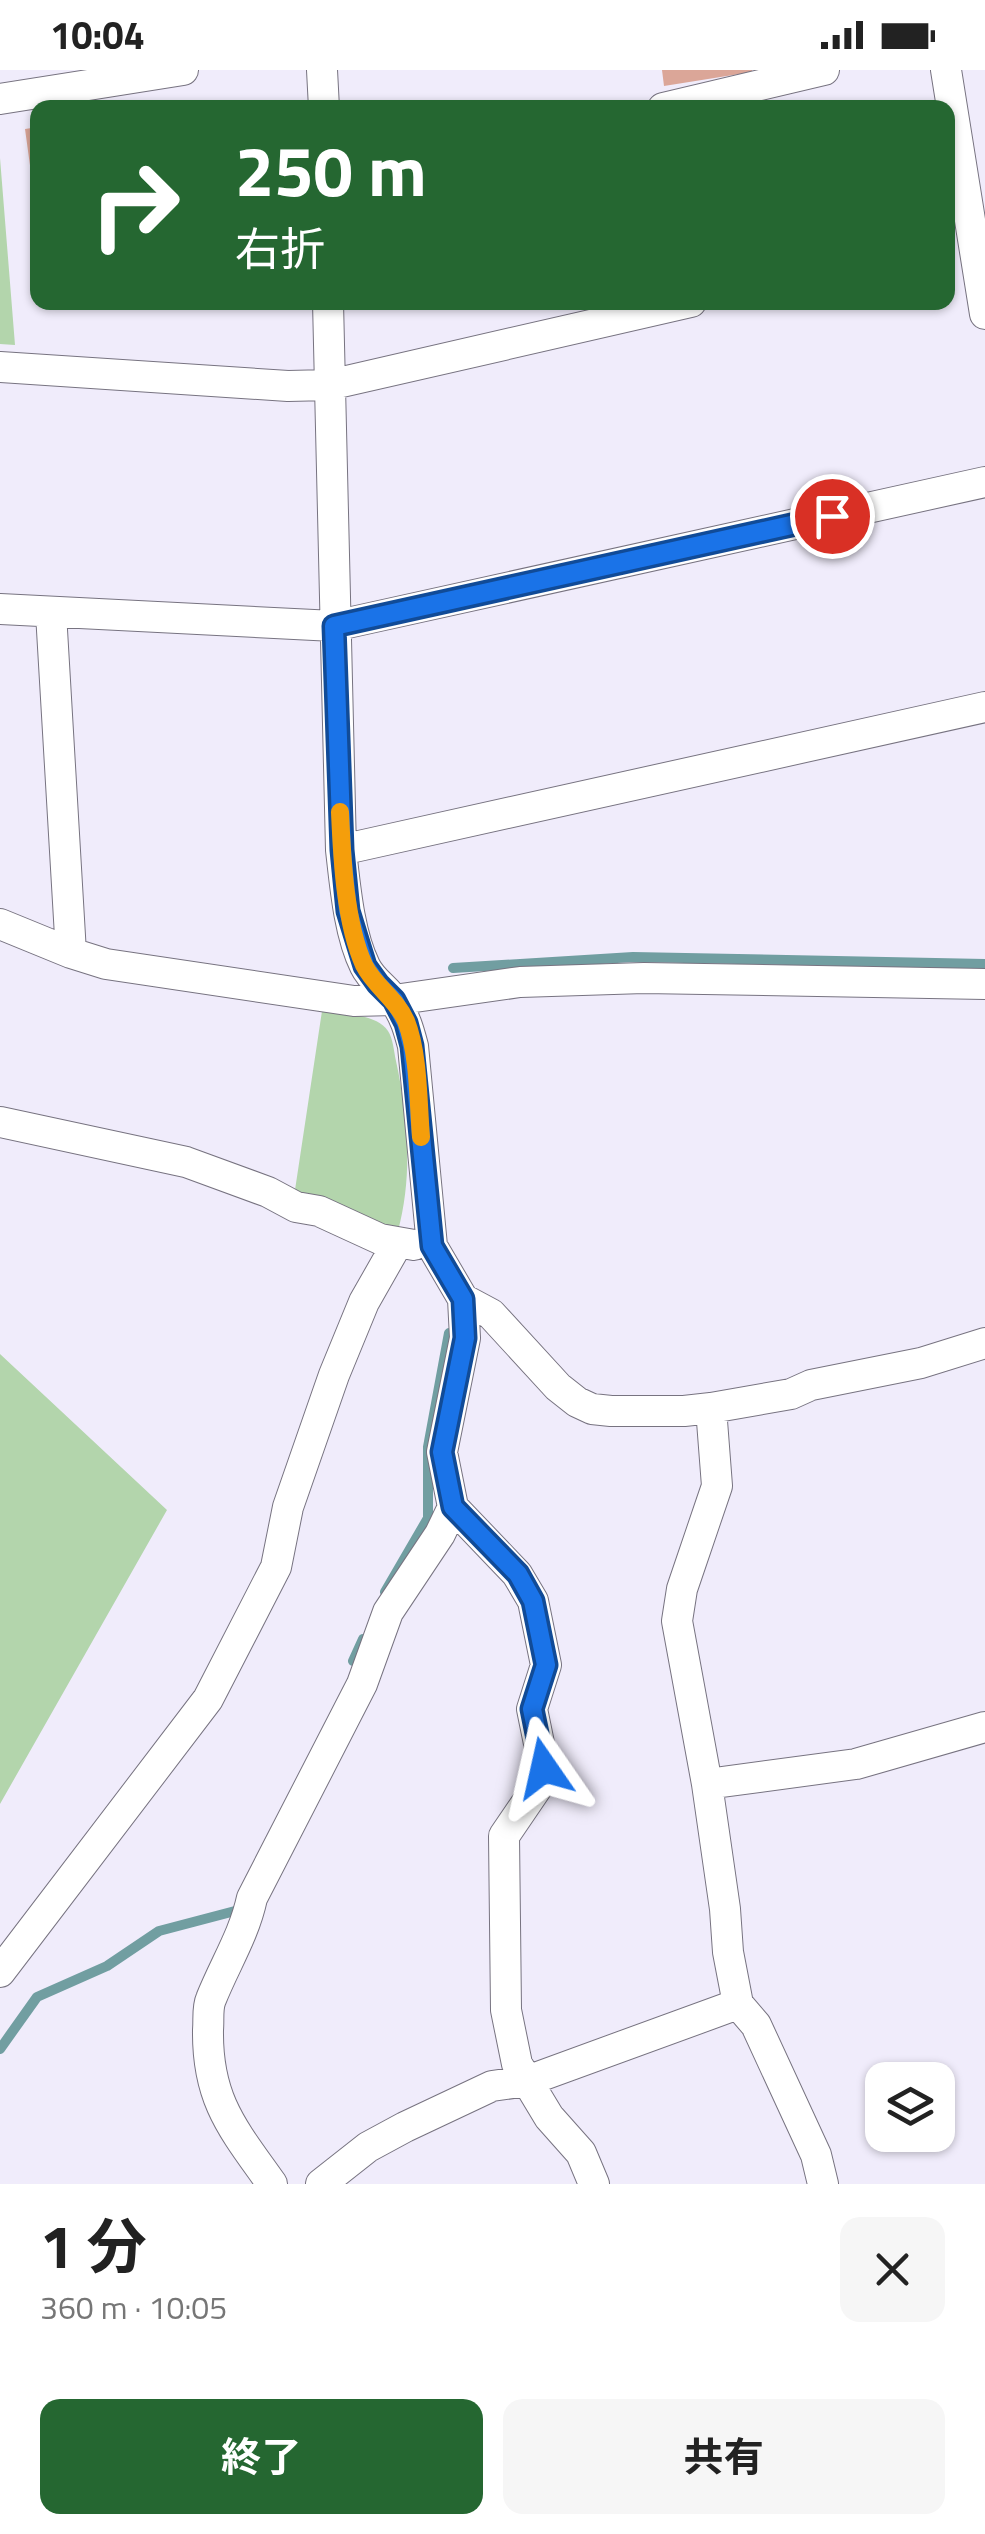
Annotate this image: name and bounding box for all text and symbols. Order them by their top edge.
text: 10:04 [50,6,145,64]
text: 250 m [235,117,427,223]
icon: right [70,140,200,270]
text: 右折 [235,214,325,282]
pin [790,474,875,559]
icon: arrive [805,489,860,544]
position arrow [492,1716,596,1820]
map controls [865,2062,955,2152]
button: layers [865,2062,955,2152]
text: 1 分 [40,2200,147,2291]
button: close [840,2217,945,2322]
text: 360 m · 10:05 [40,2283,227,2331]
button: 終了 [40,2399,483,2514]
button: 共有 [503,2399,945,2514]

